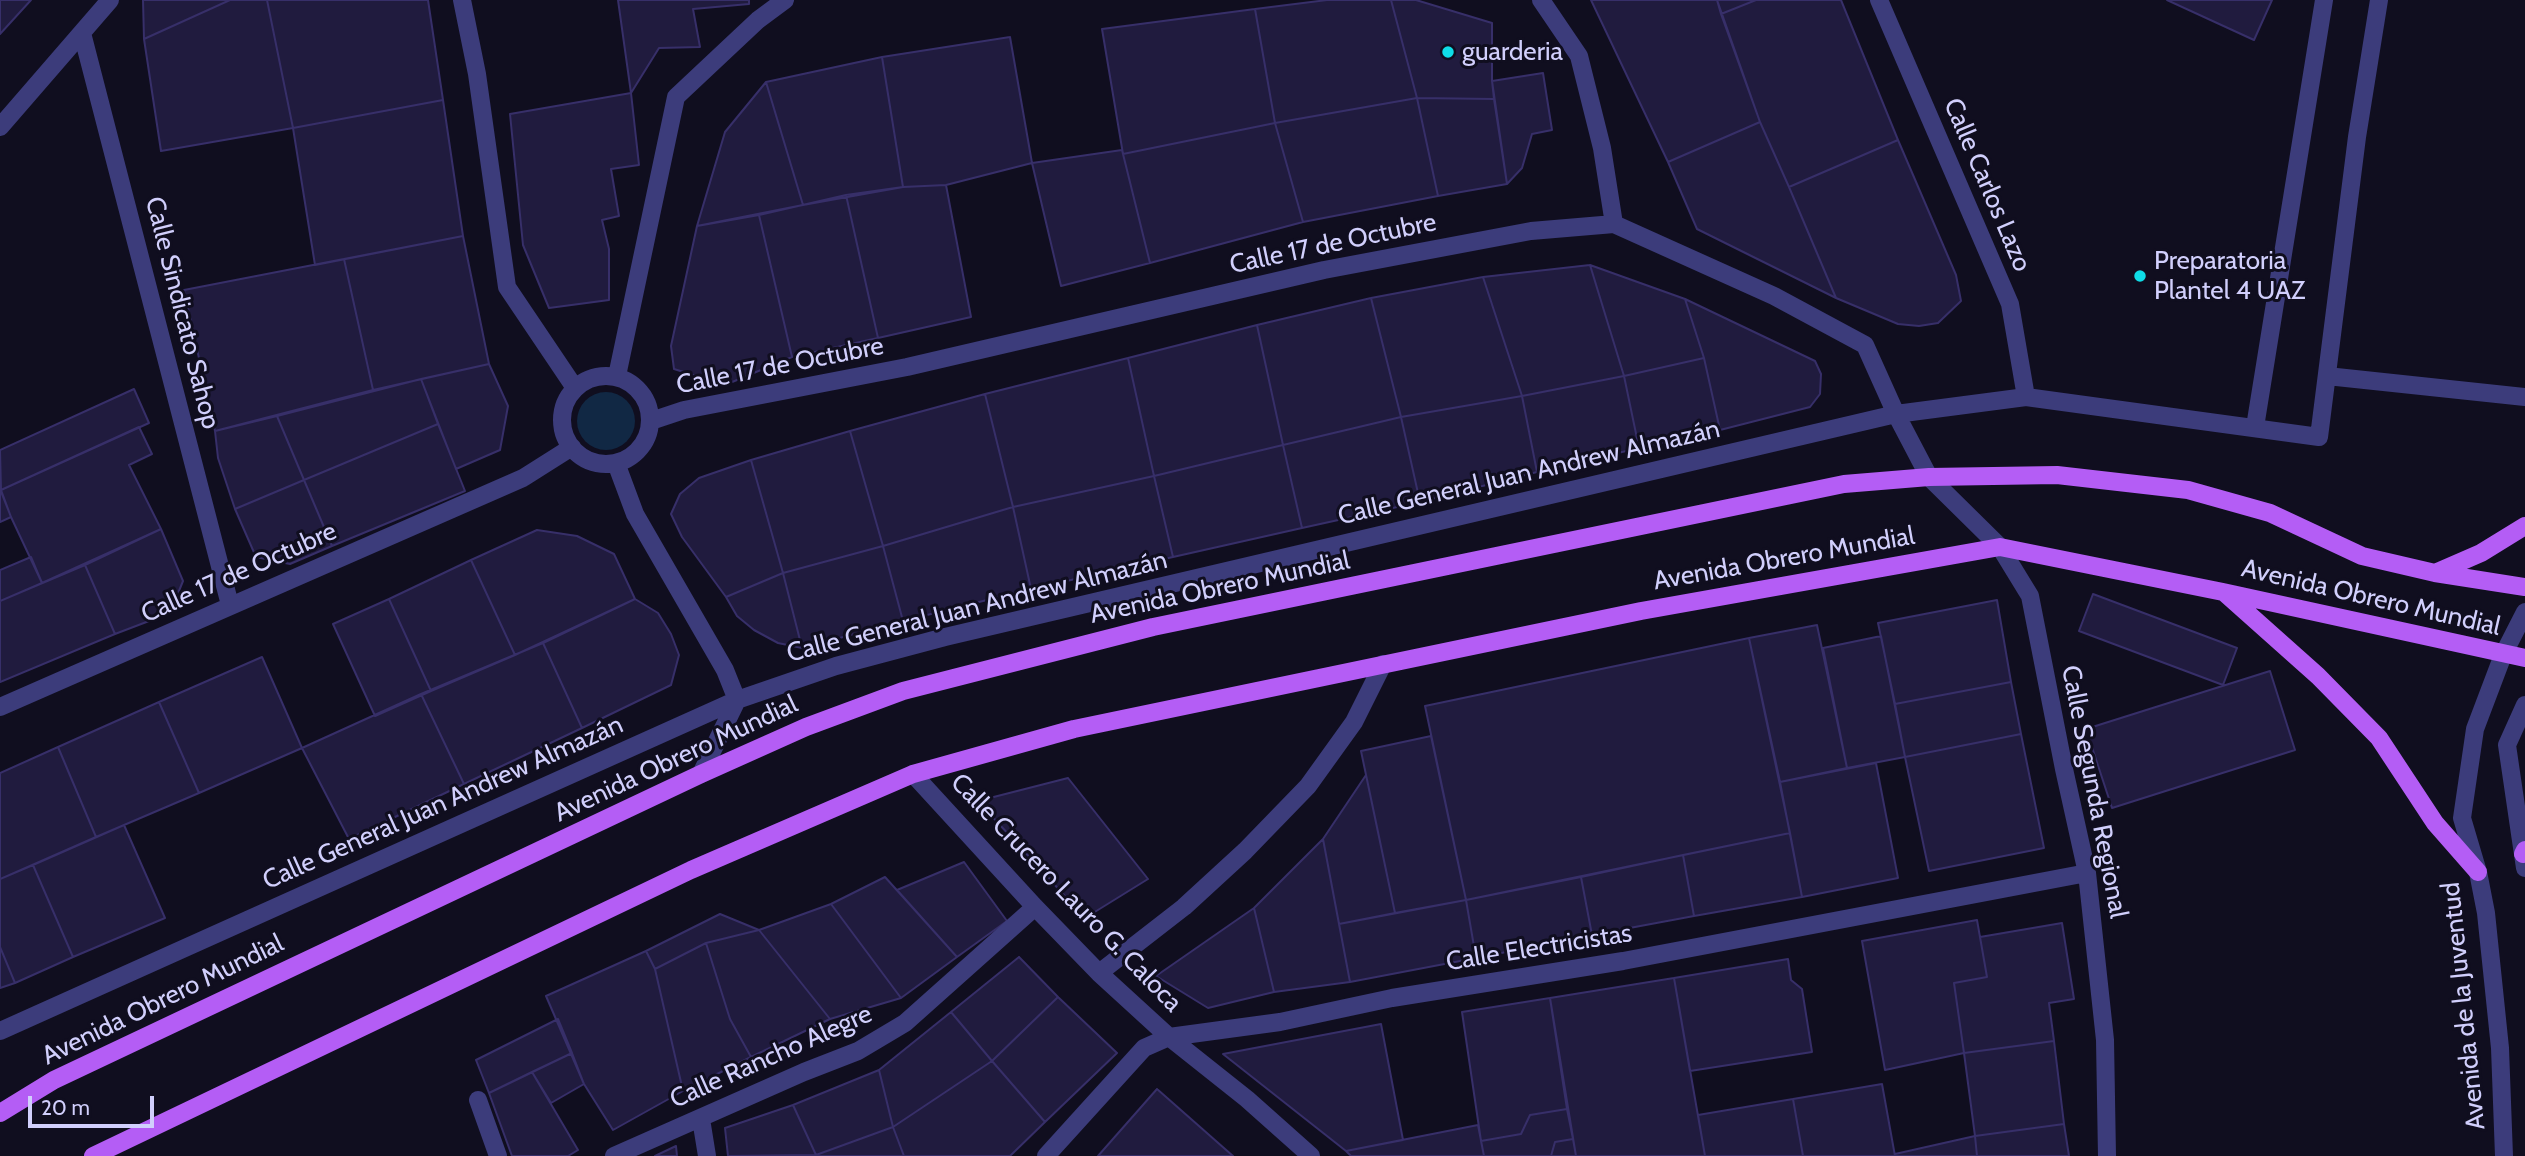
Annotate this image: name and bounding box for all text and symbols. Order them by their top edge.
place label: guarderia [1462,36,1563,68]
marker: guarderia [1440,44,1456,60]
street label: Calle Carlos Lazo [1936,94,2038,276]
street label: Calle Sindicato Sahop [138,194,226,432]
street label: Calle 17 de Octubre [1227,207,1439,281]
place label: Preparatoria Plantel 4 UAZ [2154,245,2305,306]
marker: Preparatoria Plantel 4 UAZ [2132,268,2148,284]
street label: Calle 17 de Octubre [674,331,886,401]
street label: Calle General Juan Andrew Almazán [1335,414,1723,532]
street label: Calle 17 de Octubre [137,516,341,630]
street label: Avenida Obrero Mundial [1651,521,1917,597]
street label: Calle General Juan Andrew Almazán [784,545,1170,669]
street label: Avenida Obrero Mundial [1087,545,1353,631]
street label: Avenida Obrero Mundial [2238,553,2504,643]
street label: Calle Segunda Regional [2054,663,2134,921]
street label: Avenida Obrero Mundial [549,689,803,829]
street label: Calle General Juan Andrew Almazán [258,709,628,897]
street label: Calle Crucero Lauro G. Caloca [944,767,1188,1019]
street label: Avenida de la Juventud [2435,881,2493,1131]
street label: Calle Electricistas [1444,918,1634,978]
street label: Avenida Obrero Mundial [37,928,289,1072]
street label: Calle Rancho Alegre [665,998,877,1116]
scale bar [32,1082,158,1126]
text: 20 m [41,1095,90,1120]

